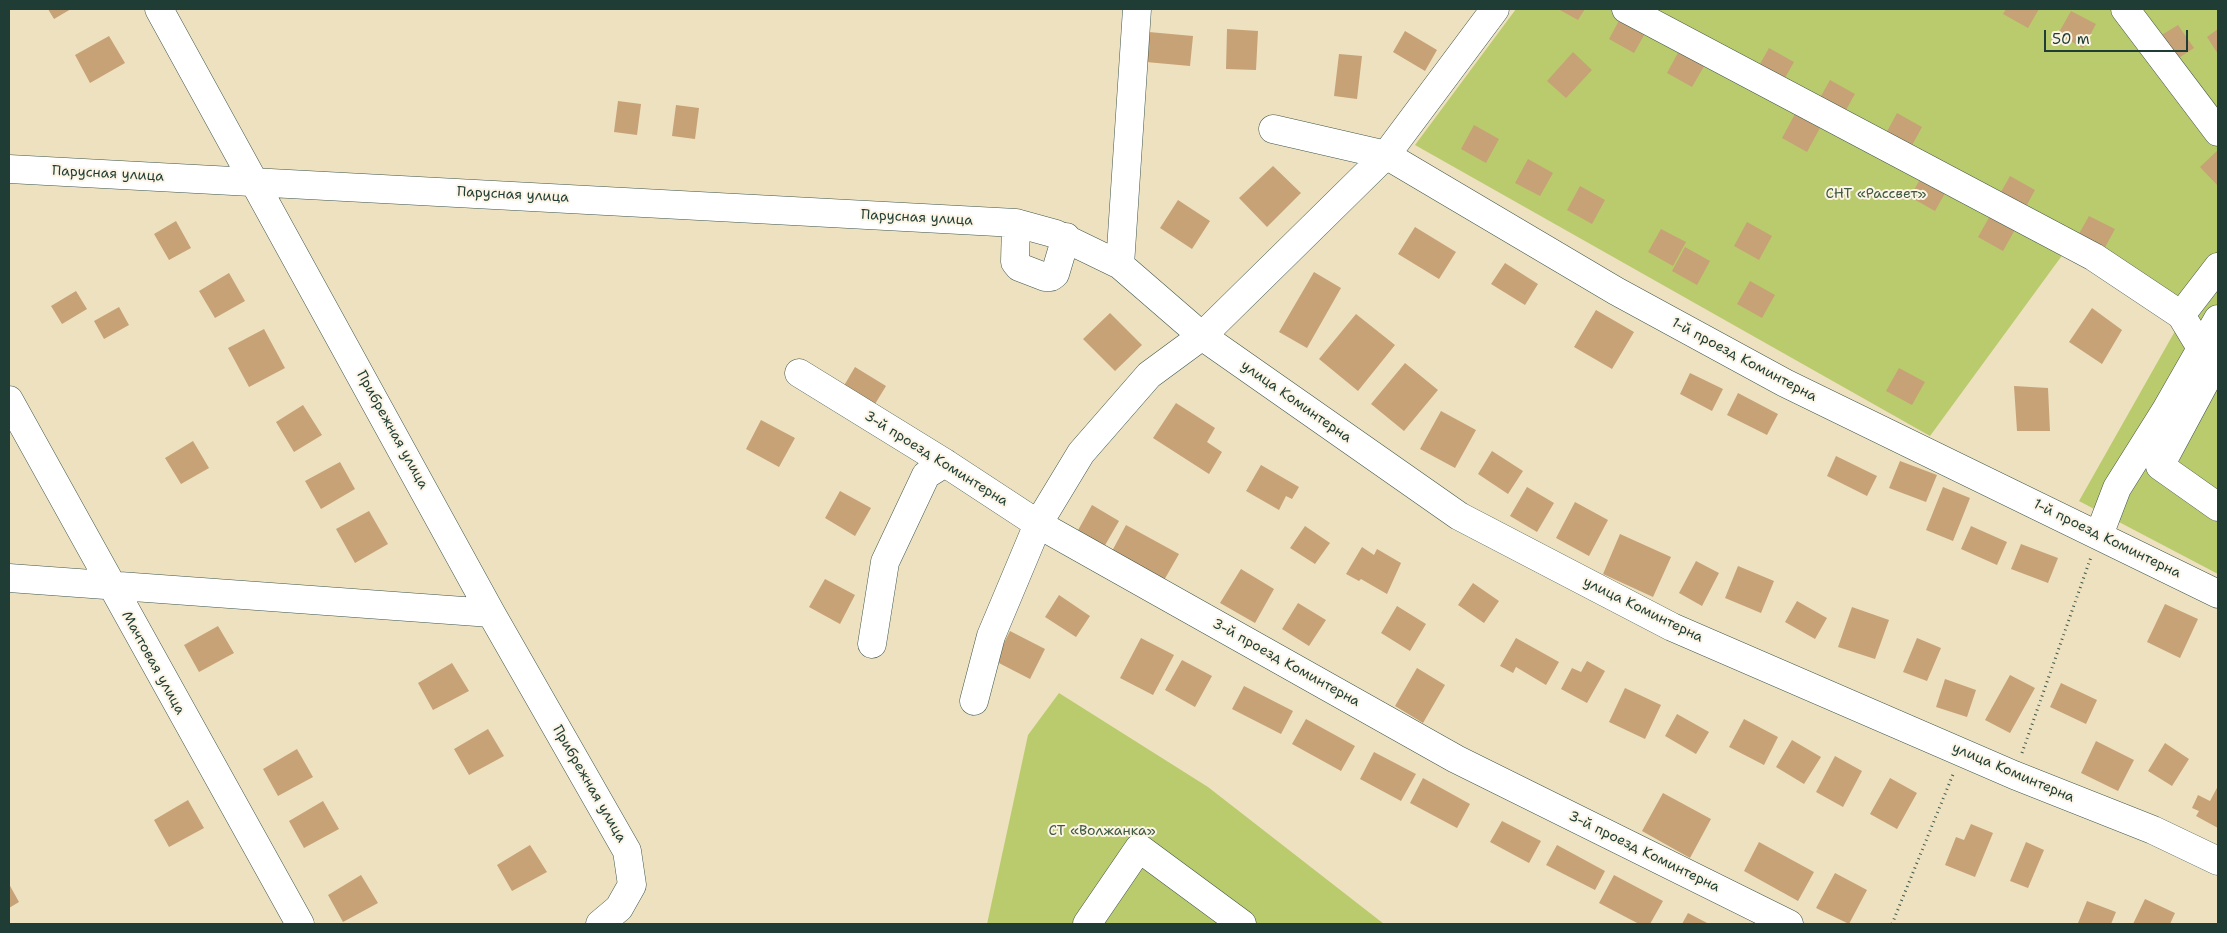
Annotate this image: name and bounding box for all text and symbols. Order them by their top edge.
scale bar [2047,20,2191,52]
text: 50 m [2052,29,2090,49]
street label: Парусная улица [52,163,164,185]
street label: Парусная улица [457,184,569,206]
park label: СНТ «Рассвет» [1826,186,1926,202]
street label: Парусная улица [861,207,973,229]
street label: 1-й проезд Коминтерна [1668,315,1820,405]
street label: улица Коминтерна [1237,357,1355,447]
street label: Прибрежная улица [352,368,432,492]
street label: 3-й проезд Коминтерна [861,408,1011,510]
street label: 1-й проезд Коминтерна [2030,496,2184,582]
street label: улица Коминтерна [1580,574,1706,646]
street label: Мачтовая улица [118,608,188,718]
street label: 3-й проезд Коминтерна [1209,615,1363,711]
street label: Прибрежная улица [549,722,629,846]
street label: улица Коминтерна [1949,740,2077,806]
street label: 3-й проезд Коминтерна [1566,808,1722,896]
park label: СТ «Волжанка» [1048,823,1156,839]

